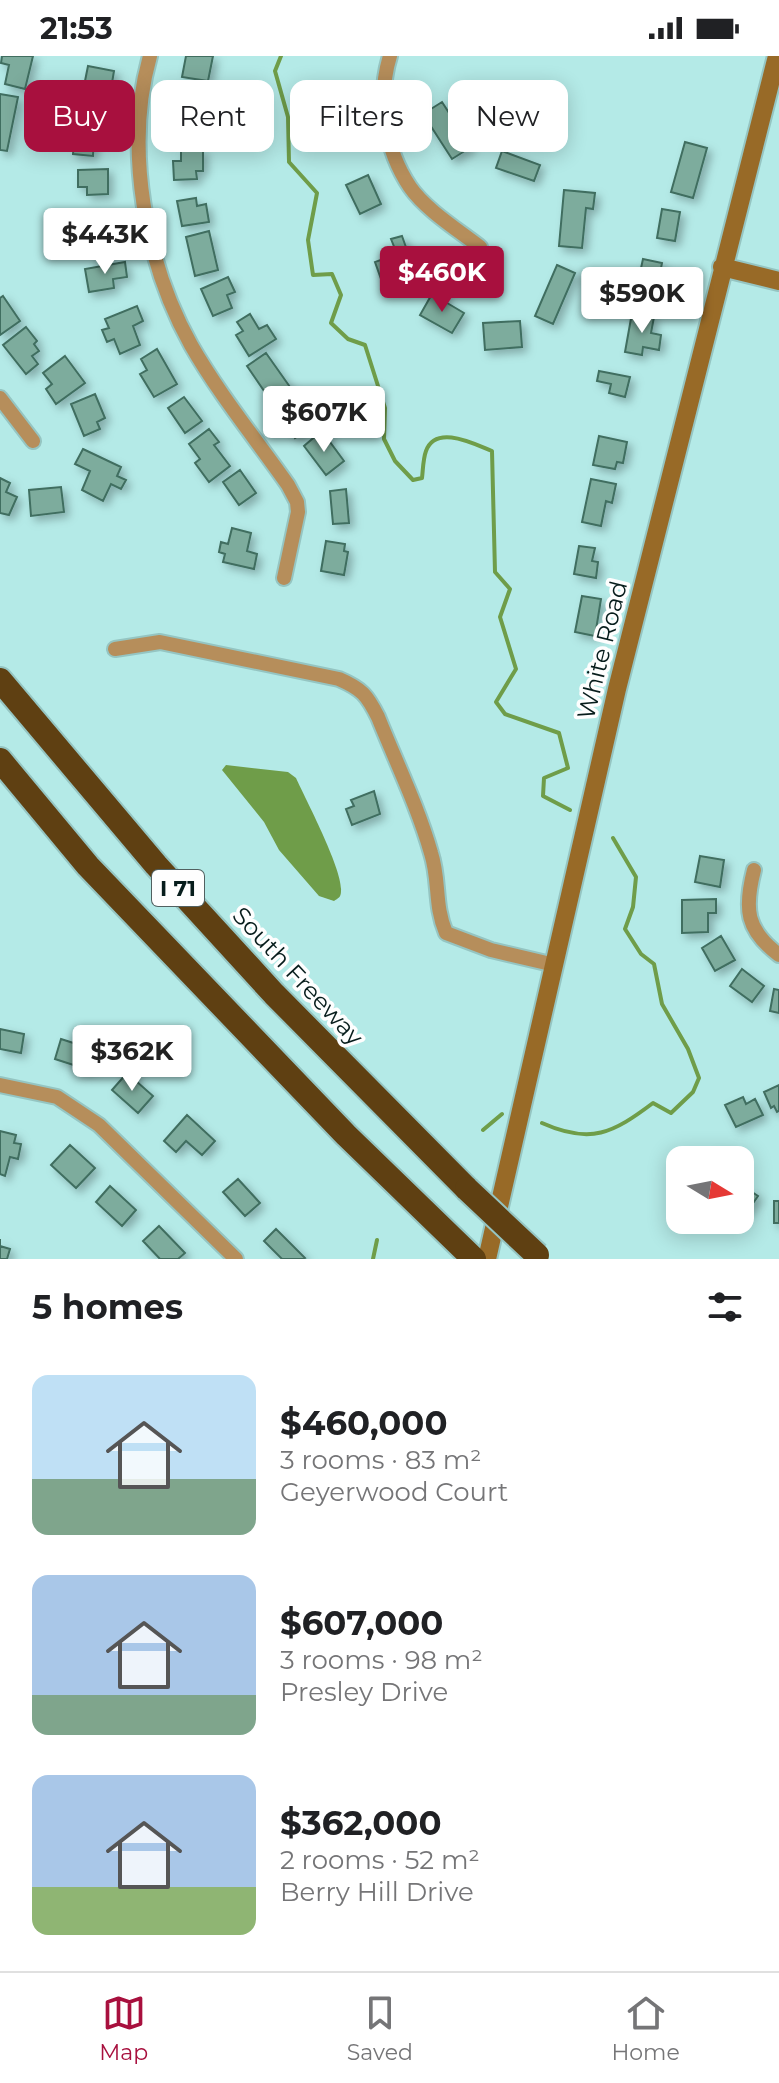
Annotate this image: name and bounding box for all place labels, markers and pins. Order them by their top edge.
pin: $443K [49,208,161,276]
pin: $460K [386,246,498,314]
pin: $590K [586,267,698,335]
pin: $607K [268,386,380,454]
pin: $362K [76,1025,188,1093]

